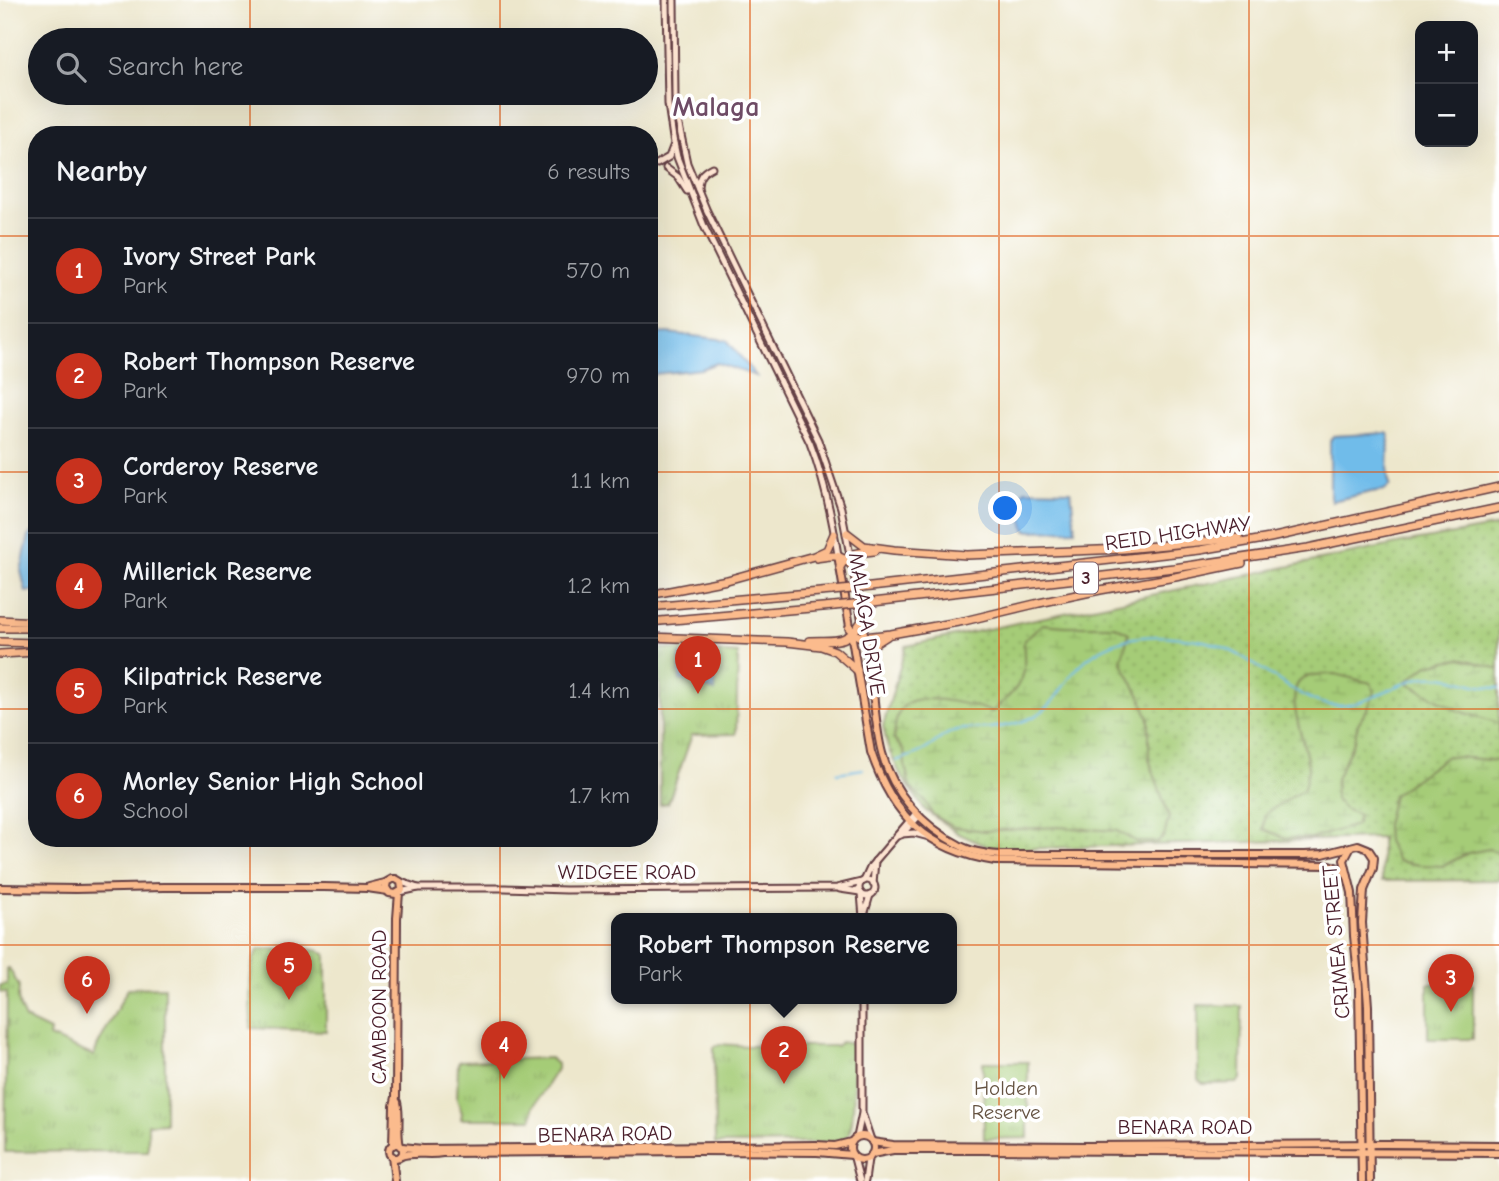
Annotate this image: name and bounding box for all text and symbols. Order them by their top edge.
map controls [1415,21,1478,147]
button: + [1415,21,1478,84]
search box [28,28,658,105]
icon: search [52,48,90,86]
text: Search here [108,52,243,82]
button: − [1415,84,1478,147]
district label: Malaga [672,91,760,123]
text: Nearby [56,154,147,189]
text: 6 results [547,158,630,185]
text: Ivory Street Park [123,242,316,272]
text: 1 [74,257,84,284]
text: 570 m [566,257,630,284]
text: Park [123,272,167,299]
text: Robert Thompson Reserve [123,347,415,377]
text: 2 [73,362,85,389]
text: 970 m [566,362,630,389]
text: Park [123,377,167,404]
text: Corderoy Reserve [123,452,318,482]
text: 3 [73,467,85,494]
text: 1.1 km [570,467,630,494]
text: Park [123,482,167,509]
your location [988,491,1022,525]
street label: REID HIGHWAY [1103,511,1253,555]
street label: MALAGA DRIVE [844,551,890,697]
text: Millerick Reserve [123,557,312,587]
road number: 3 [1074,562,1098,594]
text: 4 [74,572,84,599]
text: 1.2 km [568,572,630,599]
text: Park [123,587,167,614]
pin: 1 [675,636,721,694]
text: Kilpatrick Reserve [123,662,322,692]
text: 5 [73,677,85,704]
text: 1.4 km [568,677,630,704]
text: Park [123,692,167,719]
text: Morley Senior High School [123,767,424,797]
text: 6 [73,782,85,809]
text: 1.7 km [569,782,630,809]
text: School [123,797,188,824]
street label: WIDGEE ROAD [558,860,696,884]
street label: CRIMEA STREET [1317,864,1355,1020]
popup [611,913,957,1004]
street label: CAMBOON ROAD [367,930,391,1084]
text: Robert Thompson Reserve [638,930,930,960]
pin: 5 [266,942,312,1000]
pin: 3 [1428,954,1474,1012]
pin: 6 [64,956,110,1014]
text: Park [638,960,682,987]
pin: 4 [481,1021,527,1079]
pin: 2 [761,1026,807,1084]
park label: Holden Reserve [971,1076,1041,1124]
street label: BENARA ROAD [1118,1115,1252,1139]
street label: BENARA ROAD [537,1121,673,1147]

